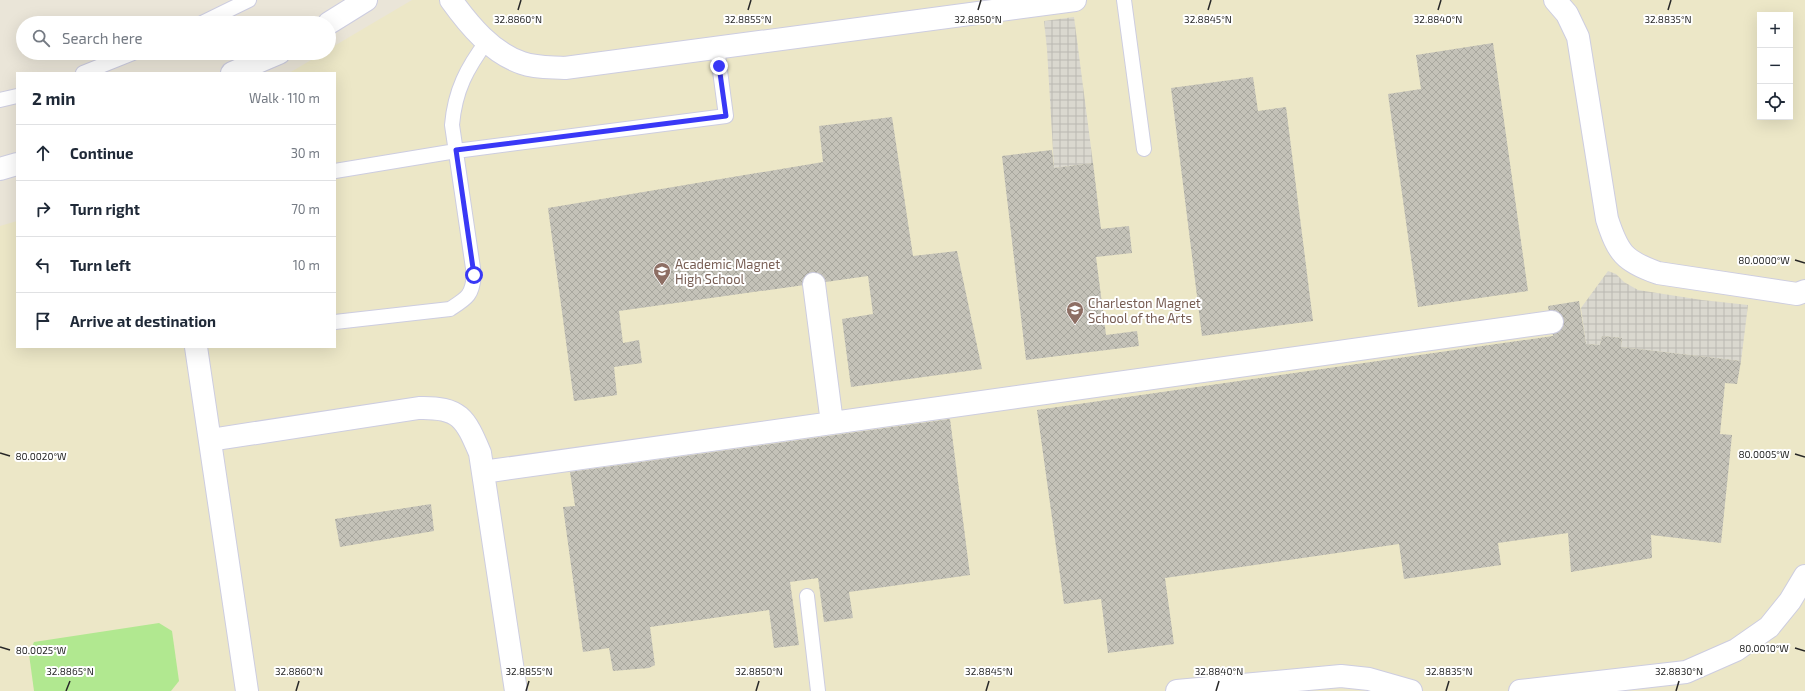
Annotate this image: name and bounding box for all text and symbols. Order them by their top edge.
map controls [1757,12,1793,120]
button: + [1757,12,1793,48]
text: 32.8860°N [494,13,542,25]
text: 32.8855°N [724,13,772,25]
text: 32.8850°N [954,13,1002,25]
text: 32.8845°N [1184,13,1232,25]
text: 32.8840°N [1414,13,1462,25]
text: 32.8835°N [1644,13,1692,25]
search box [16,16,336,60]
icon: search [30,27,52,49]
text: Search here [62,29,143,47]
button: − [1757,48,1793,84]
route end [710,57,728,75]
button: locate [1757,84,1793,120]
text: 2 min [32,88,75,108]
text: Walk · 110 m [249,90,320,106]
icon: ahead [32,142,54,164]
text: Continue [70,144,133,162]
text: 30 m [291,145,320,161]
icon: right [32,198,54,220]
text: Turn right [70,200,140,218]
text: 70 m [291,201,320,217]
icon: left [32,254,54,276]
text: 80.0000°W [1738,254,1790,266]
text: Turn left [70,256,131,274]
place label: Academic Magnet High School [675,256,780,287]
text: 10 m [293,257,320,273]
school or university icon: Academic Magnet High School [652,261,672,286]
route start [465,266,483,284]
place label: Charleston Magnet School of the Arts [1088,295,1201,326]
school or university icon: Charleston Magnet School of the Arts [1065,300,1085,325]
icon: arrive [32,310,54,332]
text: Arrive at destination [70,312,216,330]
text: 80.0005°W [1739,448,1790,460]
text: 80.0020°W [15,450,67,462]
text: 80.0010°W [1739,642,1789,654]
text: 80.0025°W [16,644,67,656]
text: 32.8865°N [46,665,94,677]
text: 32.8860°N [275,665,323,677]
text: 32.8855°N [505,665,553,677]
text: 32.8850°N [735,665,783,677]
text: 32.8845°N [965,665,1013,677]
text: 32.8840°N [1195,665,1243,677]
text: 32.8835°N [1425,665,1473,677]
text: 32.8830°N [1655,665,1703,677]

